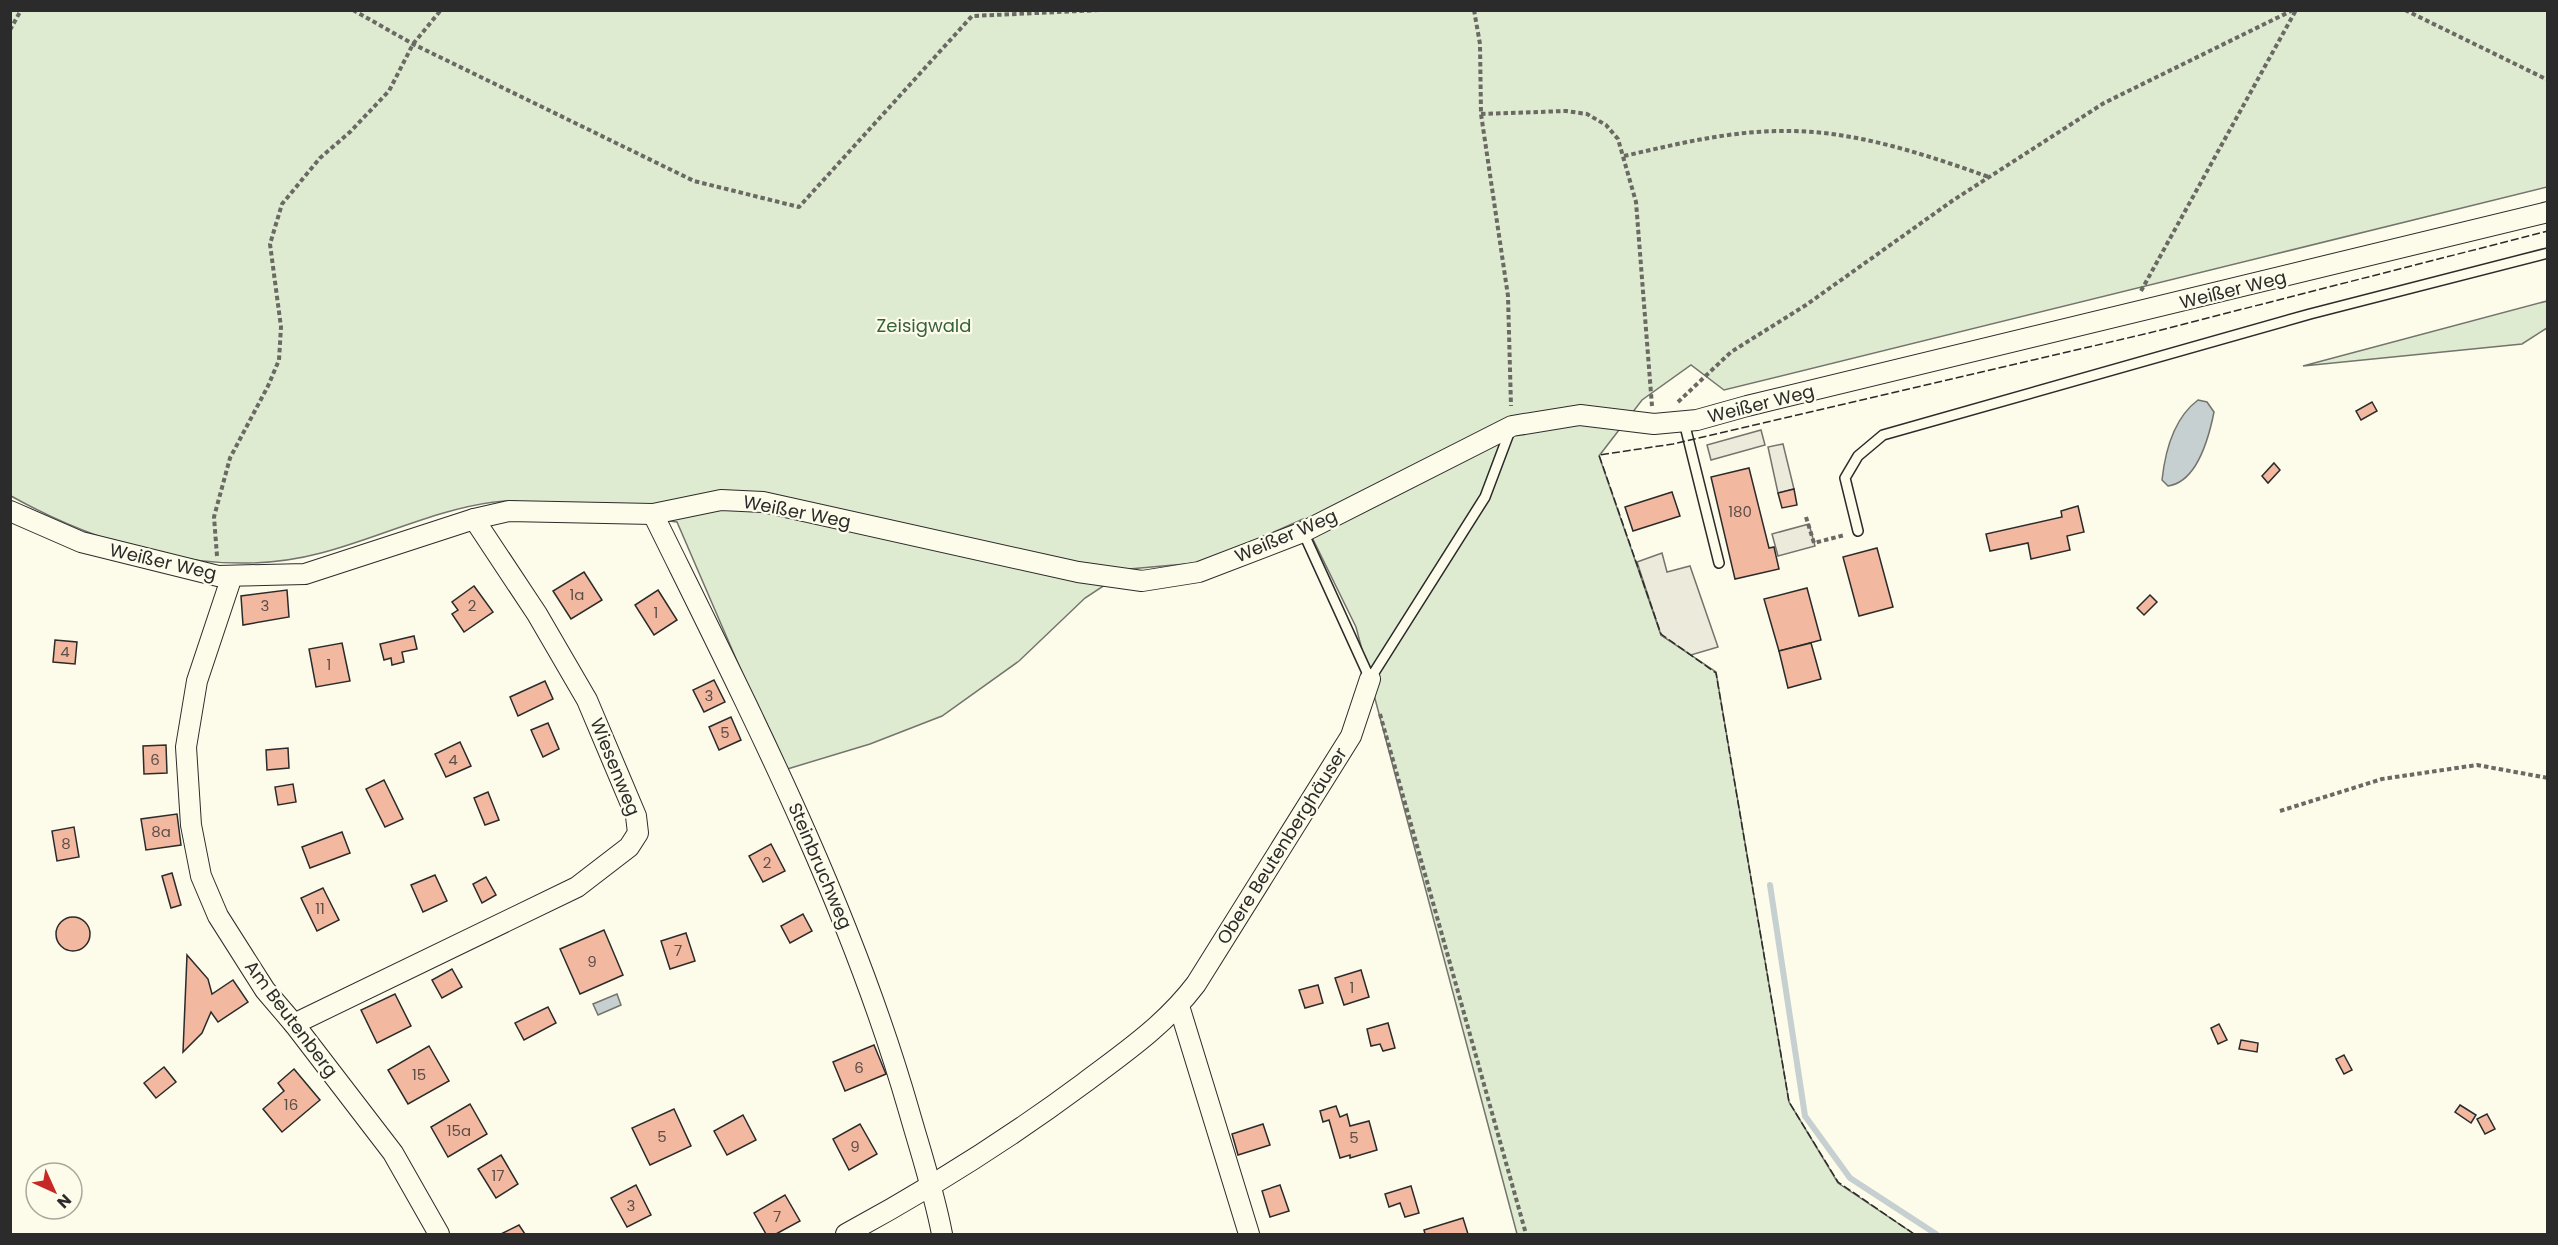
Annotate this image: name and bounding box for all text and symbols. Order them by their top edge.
street label: Weißer Weg [2177,264,2289,315]
park label: Zeisigwald [877,313,971,338]
street label: Weißer Weg [1705,378,1817,429]
street label: Weißer Weg [741,489,853,534]
house number: 180 [1728,501,1752,522]
street label: Weißer Weg [1231,503,1341,568]
street label: Weißer Weg [107,537,219,586]
house number: 1a [570,584,584,605]
house number: 3 [261,595,269,616]
house number: 2 [468,595,476,616]
house number: 1 [654,602,658,623]
house number: 4 [60,641,70,662]
house number: 1 [327,654,331,675]
house number: 3 [705,685,713,706]
street label: Wiesenweg [585,714,646,819]
house number: 5 [720,722,730,743]
street label: Obere Beutenberghäuser [1211,742,1353,949]
house number: 6 [150,749,160,770]
house number: 4 [448,749,458,770]
street label: Steinbruchweg [783,799,858,933]
house number: 8a [151,821,171,842]
house number: 8 [61,833,71,854]
house number: 2 [763,852,771,873]
house number: 11 [315,898,325,919]
house number: 7 [674,940,682,961]
house number: 9 [587,951,597,972]
street label: Am Beutenberg [239,955,344,1082]
house number: 1 [1350,977,1354,998]
house number: 6 [854,1057,864,1078]
house number: 15 [412,1064,426,1085]
house number: 16 [284,1094,298,1115]
house number: 15a [447,1120,471,1141]
house number: 5 [657,1126,667,1147]
house number: 5 [1349,1127,1359,1148]
house number: 9 [850,1136,860,1157]
north arrow [24,1161,84,1221]
house number: 17 [492,1165,505,1186]
text: N [52,1189,77,1214]
house number: 3 [627,1195,635,1216]
house number: 7 [773,1206,781,1227]

